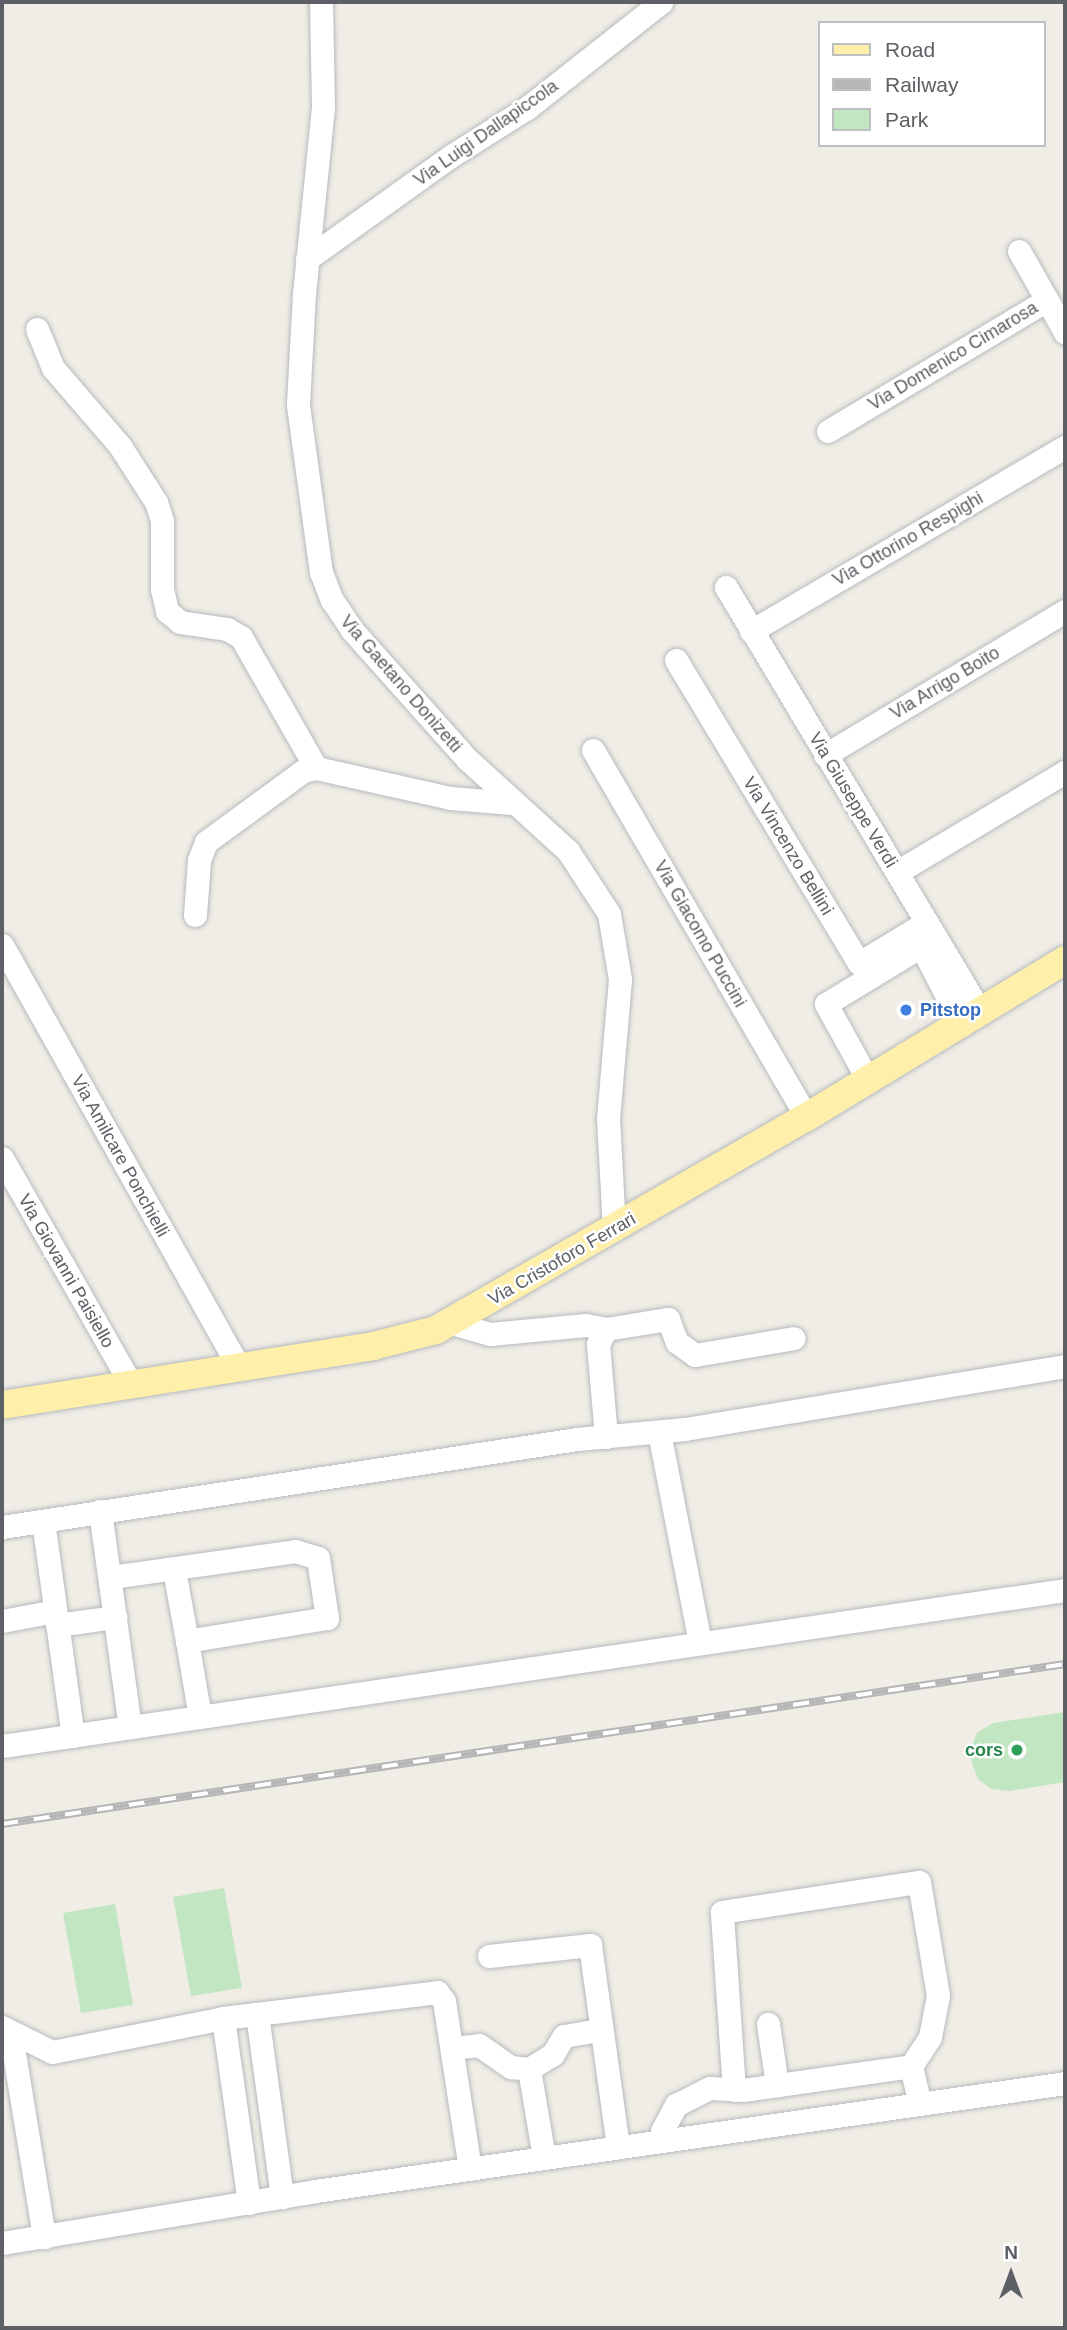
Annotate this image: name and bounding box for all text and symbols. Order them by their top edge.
legend [818,21,1046,147]
text: Road [885,38,935,61]
text: Railway [885,73,959,96]
street label: Via Luigi Dallapiccola [410,75,562,191]
text: Park [885,108,928,131]
street label: Via Domenico Cimarosa [864,297,1042,415]
street label: Via Ottorino Respighi [829,487,987,591]
street label: Via Gaetano Donizetti [336,611,466,757]
street label: Via Arrigo Boito [886,642,1004,724]
street label: Via Giuseppe Verdi [804,729,902,871]
street label: Via Vincenzo Bellini [738,773,838,919]
street label: Via Giacomo Puccini [649,857,751,1011]
place label: Pitstop [920,999,981,1021]
marker: Pitstop [898,1002,914,1018]
street label: Via Amilcare Ponchielli [66,1071,174,1241]
street label: Via Giovanni Paisiello [13,1190,119,1352]
street label: Via Cristoforo Ferrari [484,1208,640,1310]
place label: cors [965,1739,1003,1761]
marker: cors [1009,1742,1025,1758]
north arrow [976,2239,1046,2309]
text: N [1004,2242,1018,2263]

